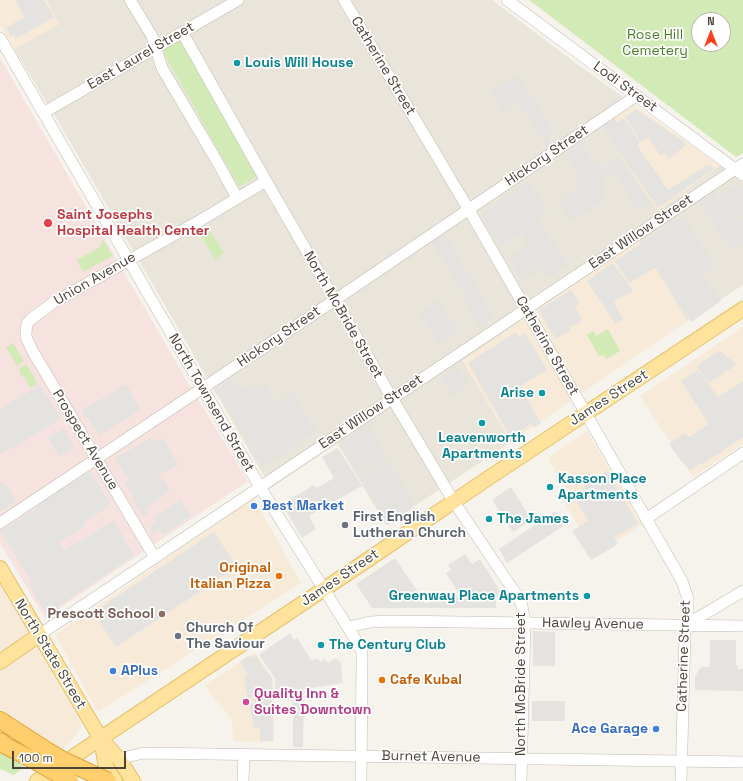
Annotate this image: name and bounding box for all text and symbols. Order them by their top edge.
north arrow [691,12,731,52]
street label: Catherine Street [347,14,419,118]
text: N [707,14,715,28]
street label: East Laurel Street [85,19,197,93]
park label: Rose Hill Cemetery [622,27,688,60]
place label: Louis Will House [245,55,353,71]
marker: Louis Will House [232,58,242,68]
street label: Lodi Street [590,58,660,116]
street label: Hickory Street [502,122,592,190]
street label: East Willow Street [586,191,696,273]
place label: Saint Josephs Hospital Health Center [57,207,209,240]
marker: Saint Josephs Hospital Health Center [42,217,54,229]
street label: North McBride Street [300,248,386,382]
street label: Union Avenue [51,249,139,309]
street label: Catherine Street [512,293,582,399]
street label: Hickory Street [234,303,324,371]
street label: North Townsend Street [165,331,257,475]
street label: James Street [567,366,651,430]
street label: East Willow Street [316,371,426,453]
place label: Arise [500,385,534,401]
street label: Prospect Avenue [48,387,122,493]
marker: Arise [537,388,547,398]
marker: Leavenworth Apartments [477,418,487,428]
place label: Leavenworth Apartments [438,430,526,462]
place label: Kasson Place Apartments [558,471,647,504]
marker: Kasson Place Apartments [545,482,555,492]
place label: Best Market [262,498,344,514]
marker: Best Market [249,501,259,511]
place label: First English Lutheran Church [353,509,466,542]
place label: The James [497,511,569,527]
marker: The James [484,514,494,524]
marker: First English Lutheran Church [340,520,350,530]
street label: James Street [298,546,382,610]
place label: Original Italian Pizza [190,560,271,592]
marker: Original Italian Pizza [274,571,284,581]
place label: Greenway Place Apartments [389,588,579,604]
marker: Greenway Place Apartments [582,591,592,601]
street label: North State Street [11,596,89,712]
street label: Catherine Street [674,600,694,712]
place label: Prescott School [47,606,154,622]
marker: Prescott School [157,609,167,619]
street label: North McBride Street [513,612,529,756]
street label: Hawley Avenue [542,615,644,633]
place label: Church Of The Saviour [186,620,265,652]
marker: Church Of The Saviour [173,631,183,641]
place label: The Century Club [329,637,446,653]
marker: The Century Club [316,640,326,650]
place label: APlus [121,663,158,679]
marker: APlus [108,666,118,676]
place label: Cafe Kubal [390,672,462,688]
marker: Cafe Kubal [377,675,387,685]
place label: Quality Inn & Suites Downtown [254,686,371,718]
marker: Quality Inn & Suites Downtown [241,697,251,707]
place label: Ace Garage [572,721,648,737]
marker: Ace Garage [651,724,661,734]
scale bar [14,743,128,769]
street label: Burnet Avenue [381,748,481,766]
text: 100 m [19,750,53,766]

